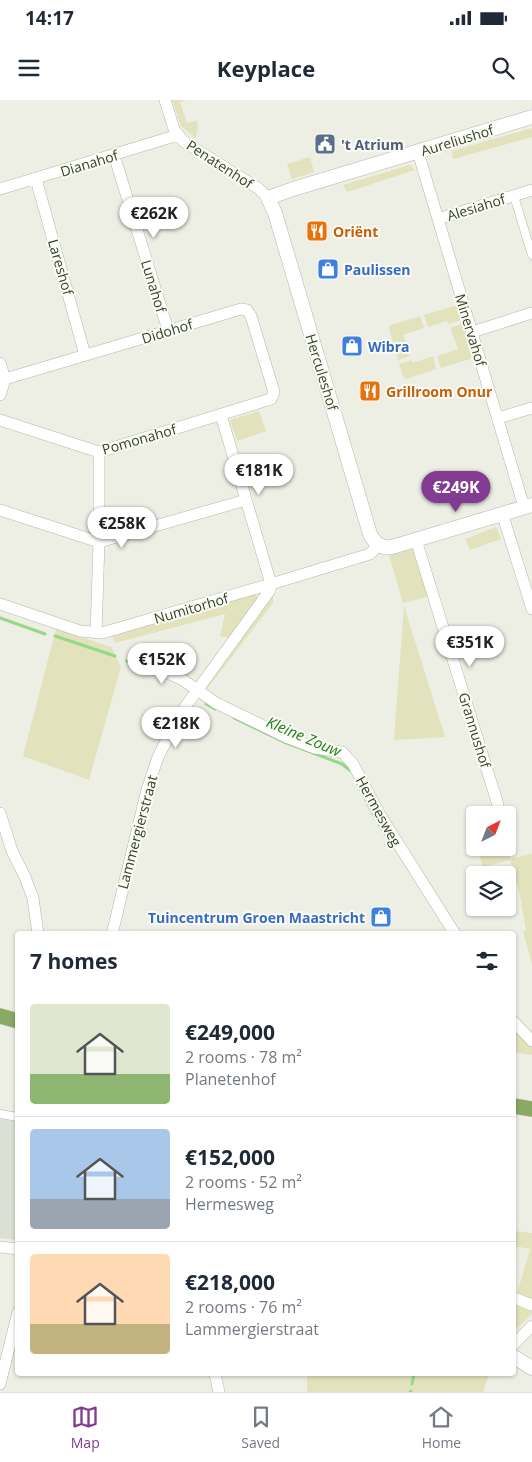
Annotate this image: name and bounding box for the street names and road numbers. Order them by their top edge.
street label: Aureliushof [418,120,497,160]
street label: Penatenhof [183,135,258,193]
street label: Dianahof [58,145,121,181]
street label: Alesiahof [445,189,509,225]
street label: Lareshof [44,237,78,298]
street label: Lunahof [137,257,171,316]
street label: Minervahof [451,291,491,370]
street label: Didohof [139,314,196,348]
street label: Herculeshof [301,331,343,414]
street label: Pomonahof [100,419,180,459]
street label: Numitorhof [152,588,232,628]
street label: Grannushof [455,690,496,771]
street label: Hermesweg [352,772,406,850]
street label: Lammergierstraat [113,773,161,891]

